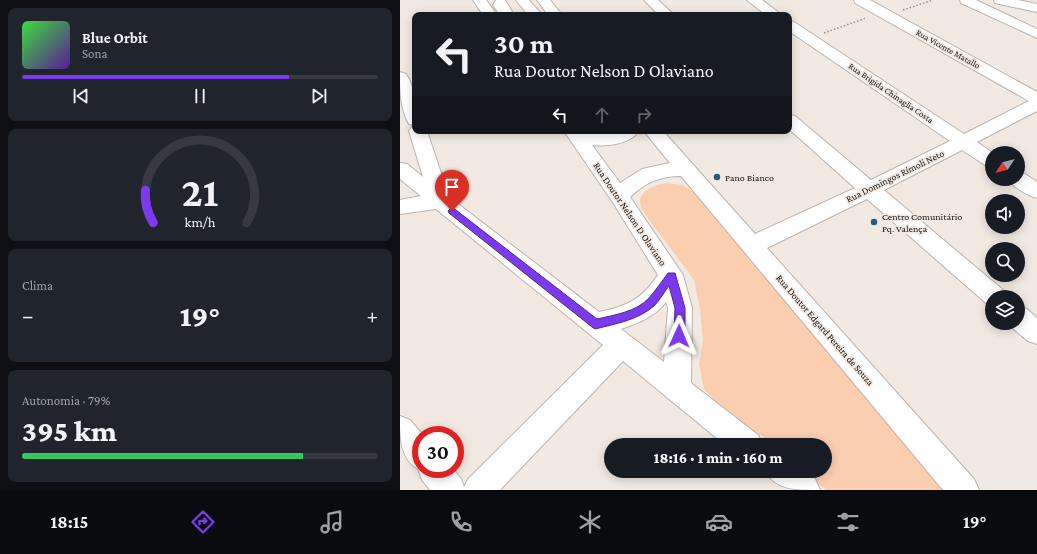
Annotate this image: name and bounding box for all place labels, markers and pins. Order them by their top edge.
pin [435,170,469,211]
marker: Pano Bianco [712,172,722,182]
place label: Pano Bianco [725,172,774,183]
place label: Centro Comunitário Pq. Valença [882,211,962,234]
marker: Centro Comunitário Pq. Valença [869,217,879,227]

